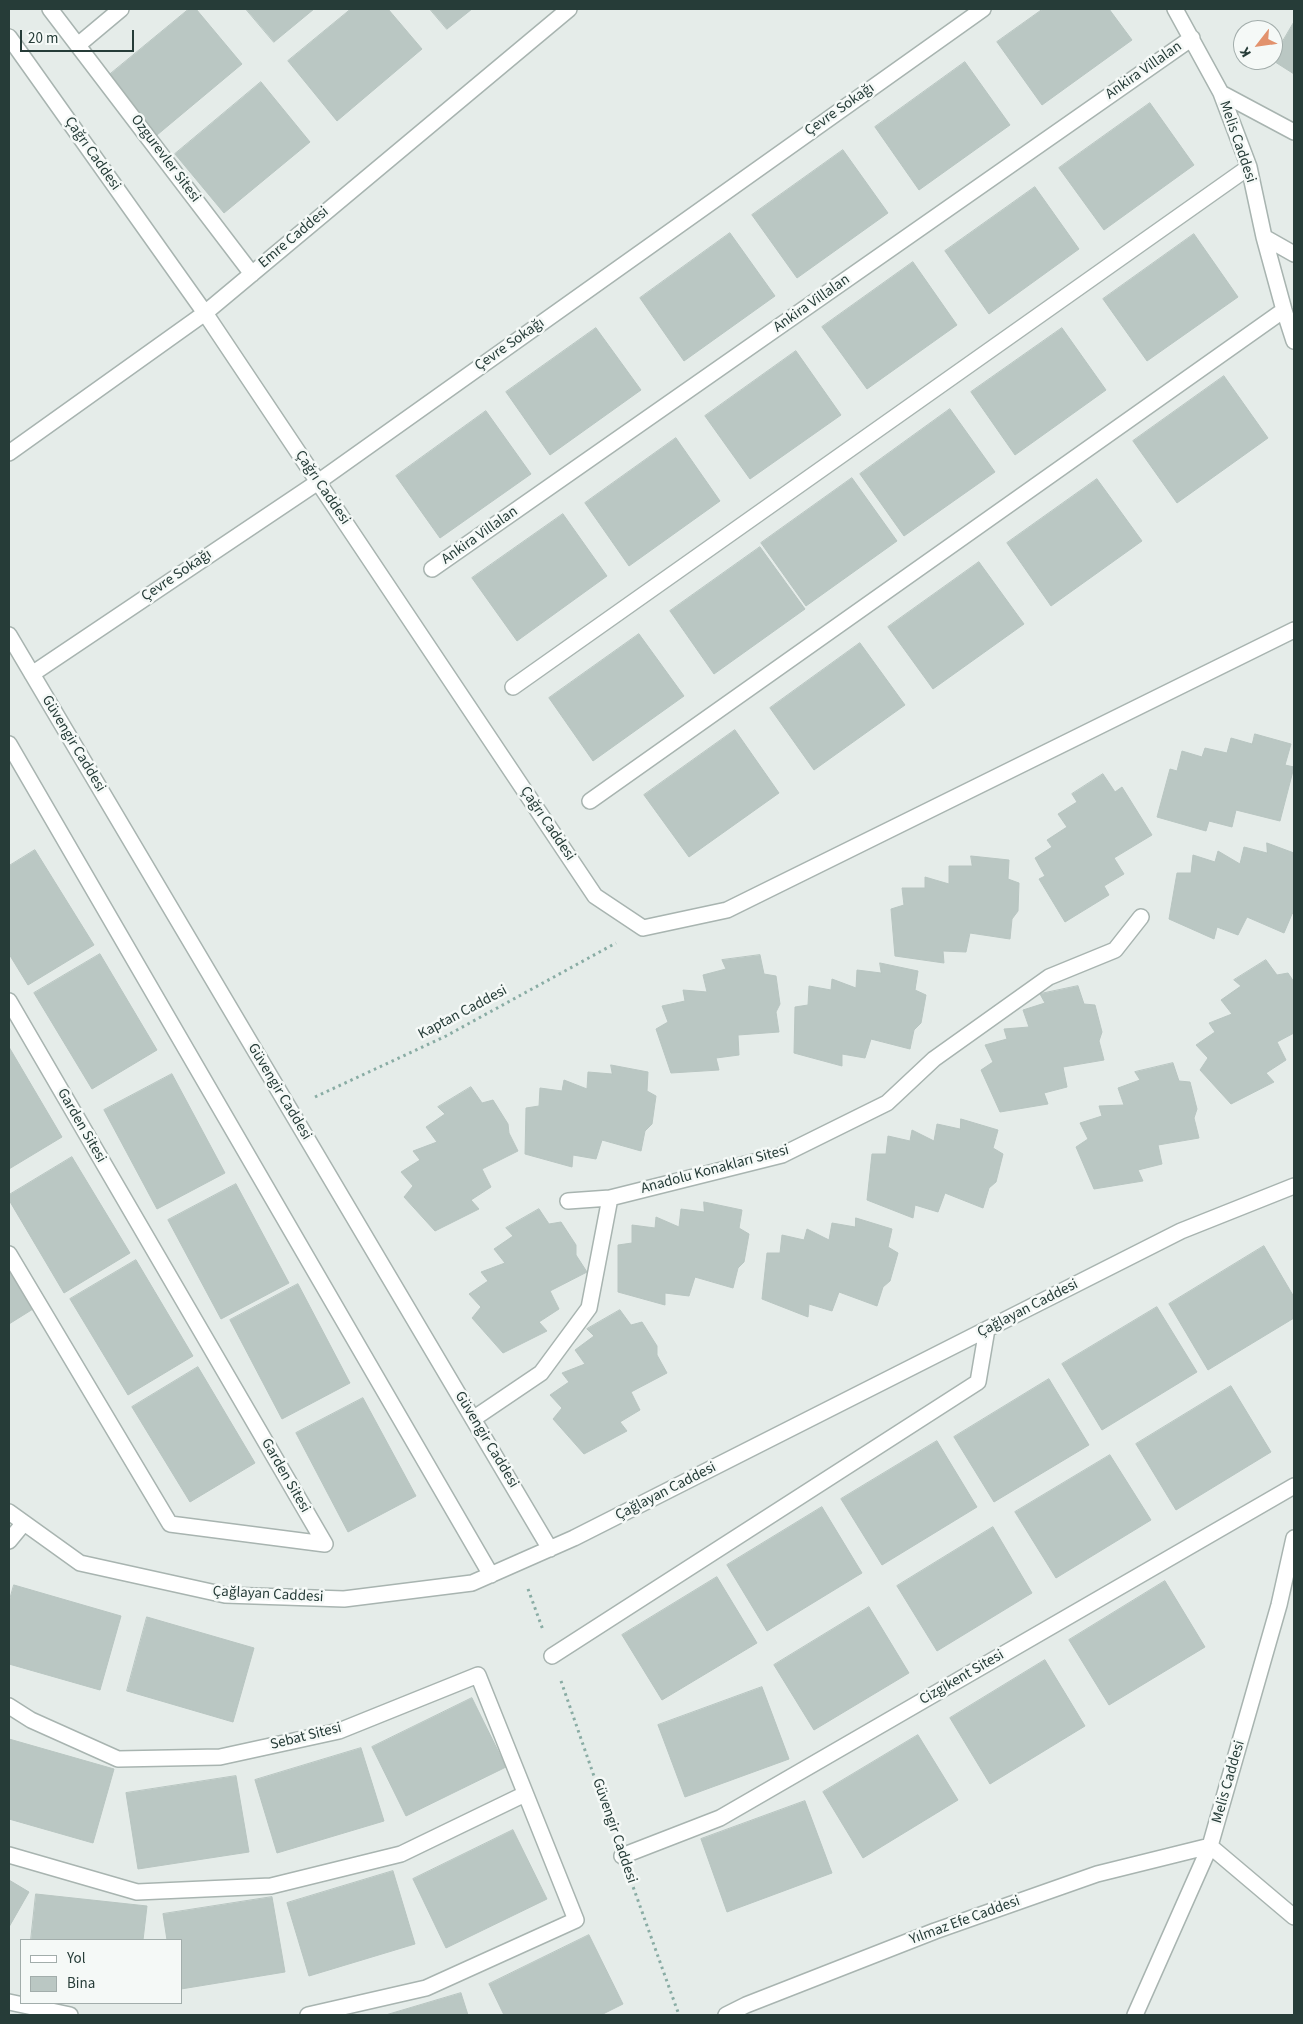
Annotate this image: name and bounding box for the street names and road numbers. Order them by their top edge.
street label: Ankira Villalan [1102,38,1186,104]
street label: Çevre Sokağı [802,79,878,141]
street label: Melis Caddesi [1215,99,1259,185]
street label: Ozgurevler Sitesi [126,112,204,206]
street label: Çağrı Caddesi [60,114,124,194]
street label: Emre Caddesi [255,203,333,273]
street label: Ankira Villalan [770,271,854,337]
street label: Çevre Sokağı [472,314,548,376]
street label: Çağrı Caddesi [291,447,353,529]
street label: Ankira Villalan [438,503,522,569]
street label: Çevre Sokağı [138,546,216,606]
street label: Güvengir Caddesi [37,692,109,796]
street label: Çağrı Caddesi [516,783,578,865]
street label: Kaptan Caddesi [416,982,510,1044]
street label: Güvengir Caddesi [243,1040,315,1144]
street label: Garden Sitesi [53,1086,109,1166]
street label: Anadolu Konakları Sitesi [639,1142,791,1198]
street label: Çağlayan Caddesi [975,1276,1081,1342]
street label: Güvengir Caddesi [450,1388,522,1492]
street label: Garden Sitesi [257,1436,313,1516]
street label: Çağlayan Caddesi [613,1459,719,1525]
street label: Çağlayan Caddesi [212,1583,324,1607]
street label: Cizgikent Sitesi [917,1647,1007,1709]
street label: Sebat Sitesi [268,1719,344,1755]
street label: Melis Caddesi [1209,1739,1249,1825]
street label: Güvengir Caddesi [588,1776,640,1886]
street label: Yılmaz Efe Caddesi [907,1893,1023,1949]

